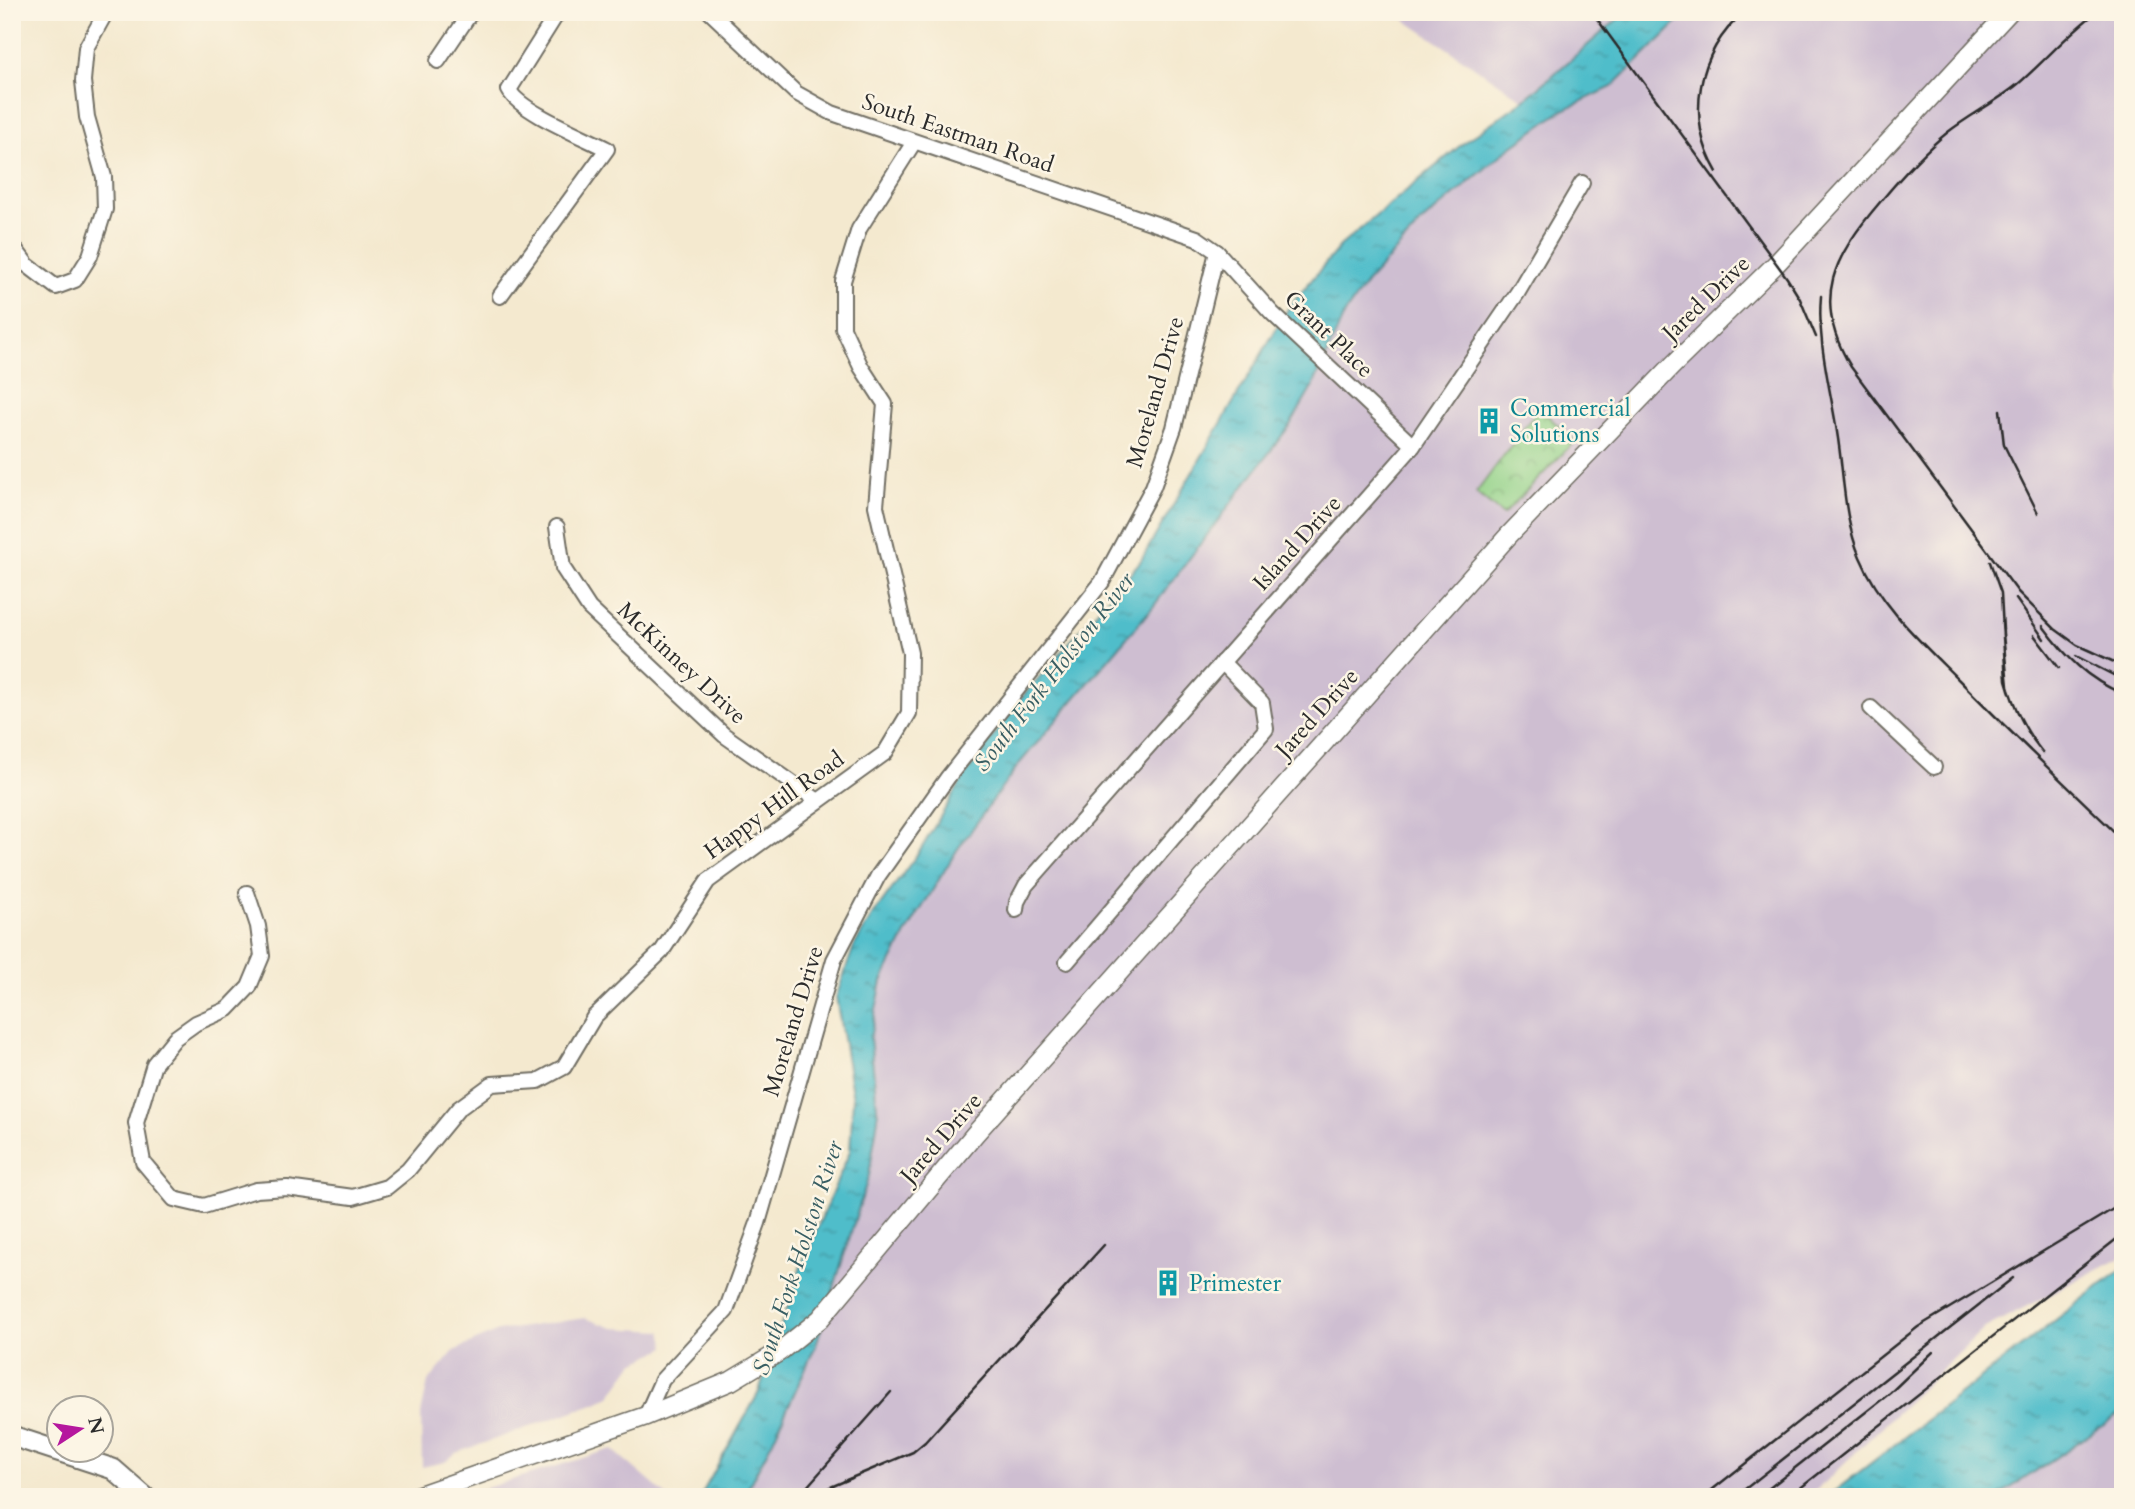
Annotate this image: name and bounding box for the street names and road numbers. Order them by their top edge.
street label: South Eastman Road [858,86,1059,181]
street label: Jared Drive [1653,248,1757,350]
street label: Grant Place [1277,283,1381,385]
street label: Moreland Drive [1119,313,1191,471]
street label: Island Drive [1246,489,1348,597]
street label: McKinney Drive [611,595,753,731]
street label: Jared Drive [1266,662,1366,767]
street label: Happy Hill Road [698,743,851,866]
street label: Moreland Drive [755,942,831,1100]
street label: Jared Drive [891,1086,989,1192]

